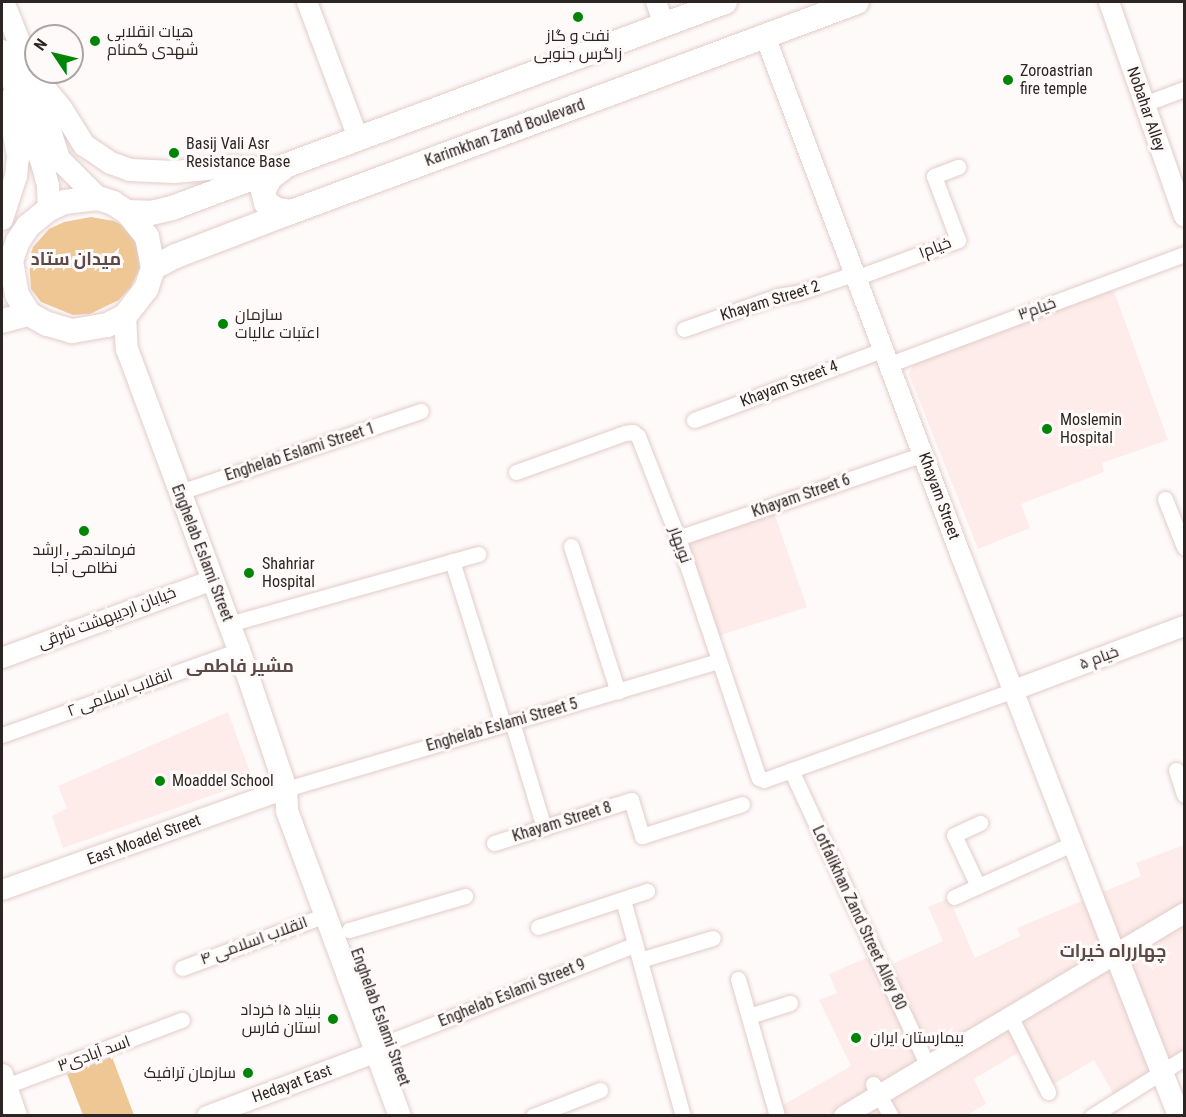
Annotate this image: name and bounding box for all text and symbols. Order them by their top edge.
marker: نفت و گاز زاگرس جنوبی [571,10,585,24]
place label: هیات انقلابی شهدی گمنام [107,22,198,60]
north arrow [24,24,84,84]
place label: نفت و گاز زاگرس جنوبی [534,26,622,64]
marker: هیات انقلابی شهدی گمنام [88,34,102,48]
text: N [30,35,51,54]
place label: Zoroastrian fire temple [1020,61,1093,99]
street label: Nobahar Alley [1123,64,1169,154]
marker: Zoroastrian fire temple [1001,73,1015,87]
street label: Karimkhan Zand Boulevard [422,95,588,171]
place label: Basij Vali Asr Resistance Base [186,134,290,172]
marker: Basij Vali Asr Resistance Base [167,146,181,160]
street label: ۱خیام [916,233,954,263]
district label: میدان ستاد [31,248,121,270]
street label: Khayam Street 2 [718,277,822,325]
street label: خیام۳ [1015,293,1059,325]
place label: سازمان اعتبات عالیات [235,305,320,343]
marker: سازمان اعتبات عالیات [216,317,230,331]
street label: Khayam Street 4 [737,357,841,411]
place label: Moslemin Hospital [1060,410,1122,448]
street label: Enghelab Eslami Street 1 [222,419,378,485]
marker: Moslemin Hospital [1038,420,1056,438]
street label: Khayam Street [914,450,964,542]
street label: Khayam Street 6 [749,470,853,522]
street label: Enghelab Eslami Street [167,482,237,624]
marker: فرماندهی ارشد نظامی آجا [77,524,91,538]
street label: نوبهار [665,524,695,566]
place label: فرماندهی ارشد نظامی آجا [32,540,136,578]
place label: Shahriar Hospital [262,554,315,592]
marker: Shahriar Hospital [240,564,258,582]
street label: خیابان اردیبهشت شرقی [35,583,179,653]
street label: ۵ خیام [1077,642,1121,674]
district label: مشیر فاطمی [186,655,294,677]
street label: ۲ انقلاب اسلامی [65,665,175,721]
street label: Enghelab Eslami Street 5 [424,694,580,756]
place label: Moaddel School [172,771,274,791]
marker: Moaddel School [153,774,167,788]
street label: Khayam Street 8 [510,798,614,846]
street label: East Moadel Street [85,811,203,869]
street label: Lotfalikhan Zand Street Alley 80 [808,823,910,1013]
street label: ۴ انقلاب اسلامی [198,913,310,969]
district label: چهارراه خیرات [1060,940,1166,962]
street label: Enghelab Eslami Street [346,946,414,1088]
street label: Enghelab Eslami Street 9 [436,955,588,1031]
place label: بنیاد ۱۵ خرداد استان فارس [240,1000,321,1038]
marker: بنیاد ۱۵ خرداد استان فارس [326,1012,340,1026]
place label: بیمارستان ایران [870,1028,964,1048]
marker: بیمارستان ایران [847,1029,865,1047]
street label: اسد آبادی۳ [55,1032,133,1076]
street label: Hedayat East [250,1061,334,1107]
place label: سازمان ترافیک [144,1063,236,1083]
marker: سازمان ترافیک [241,1066,255,1080]

